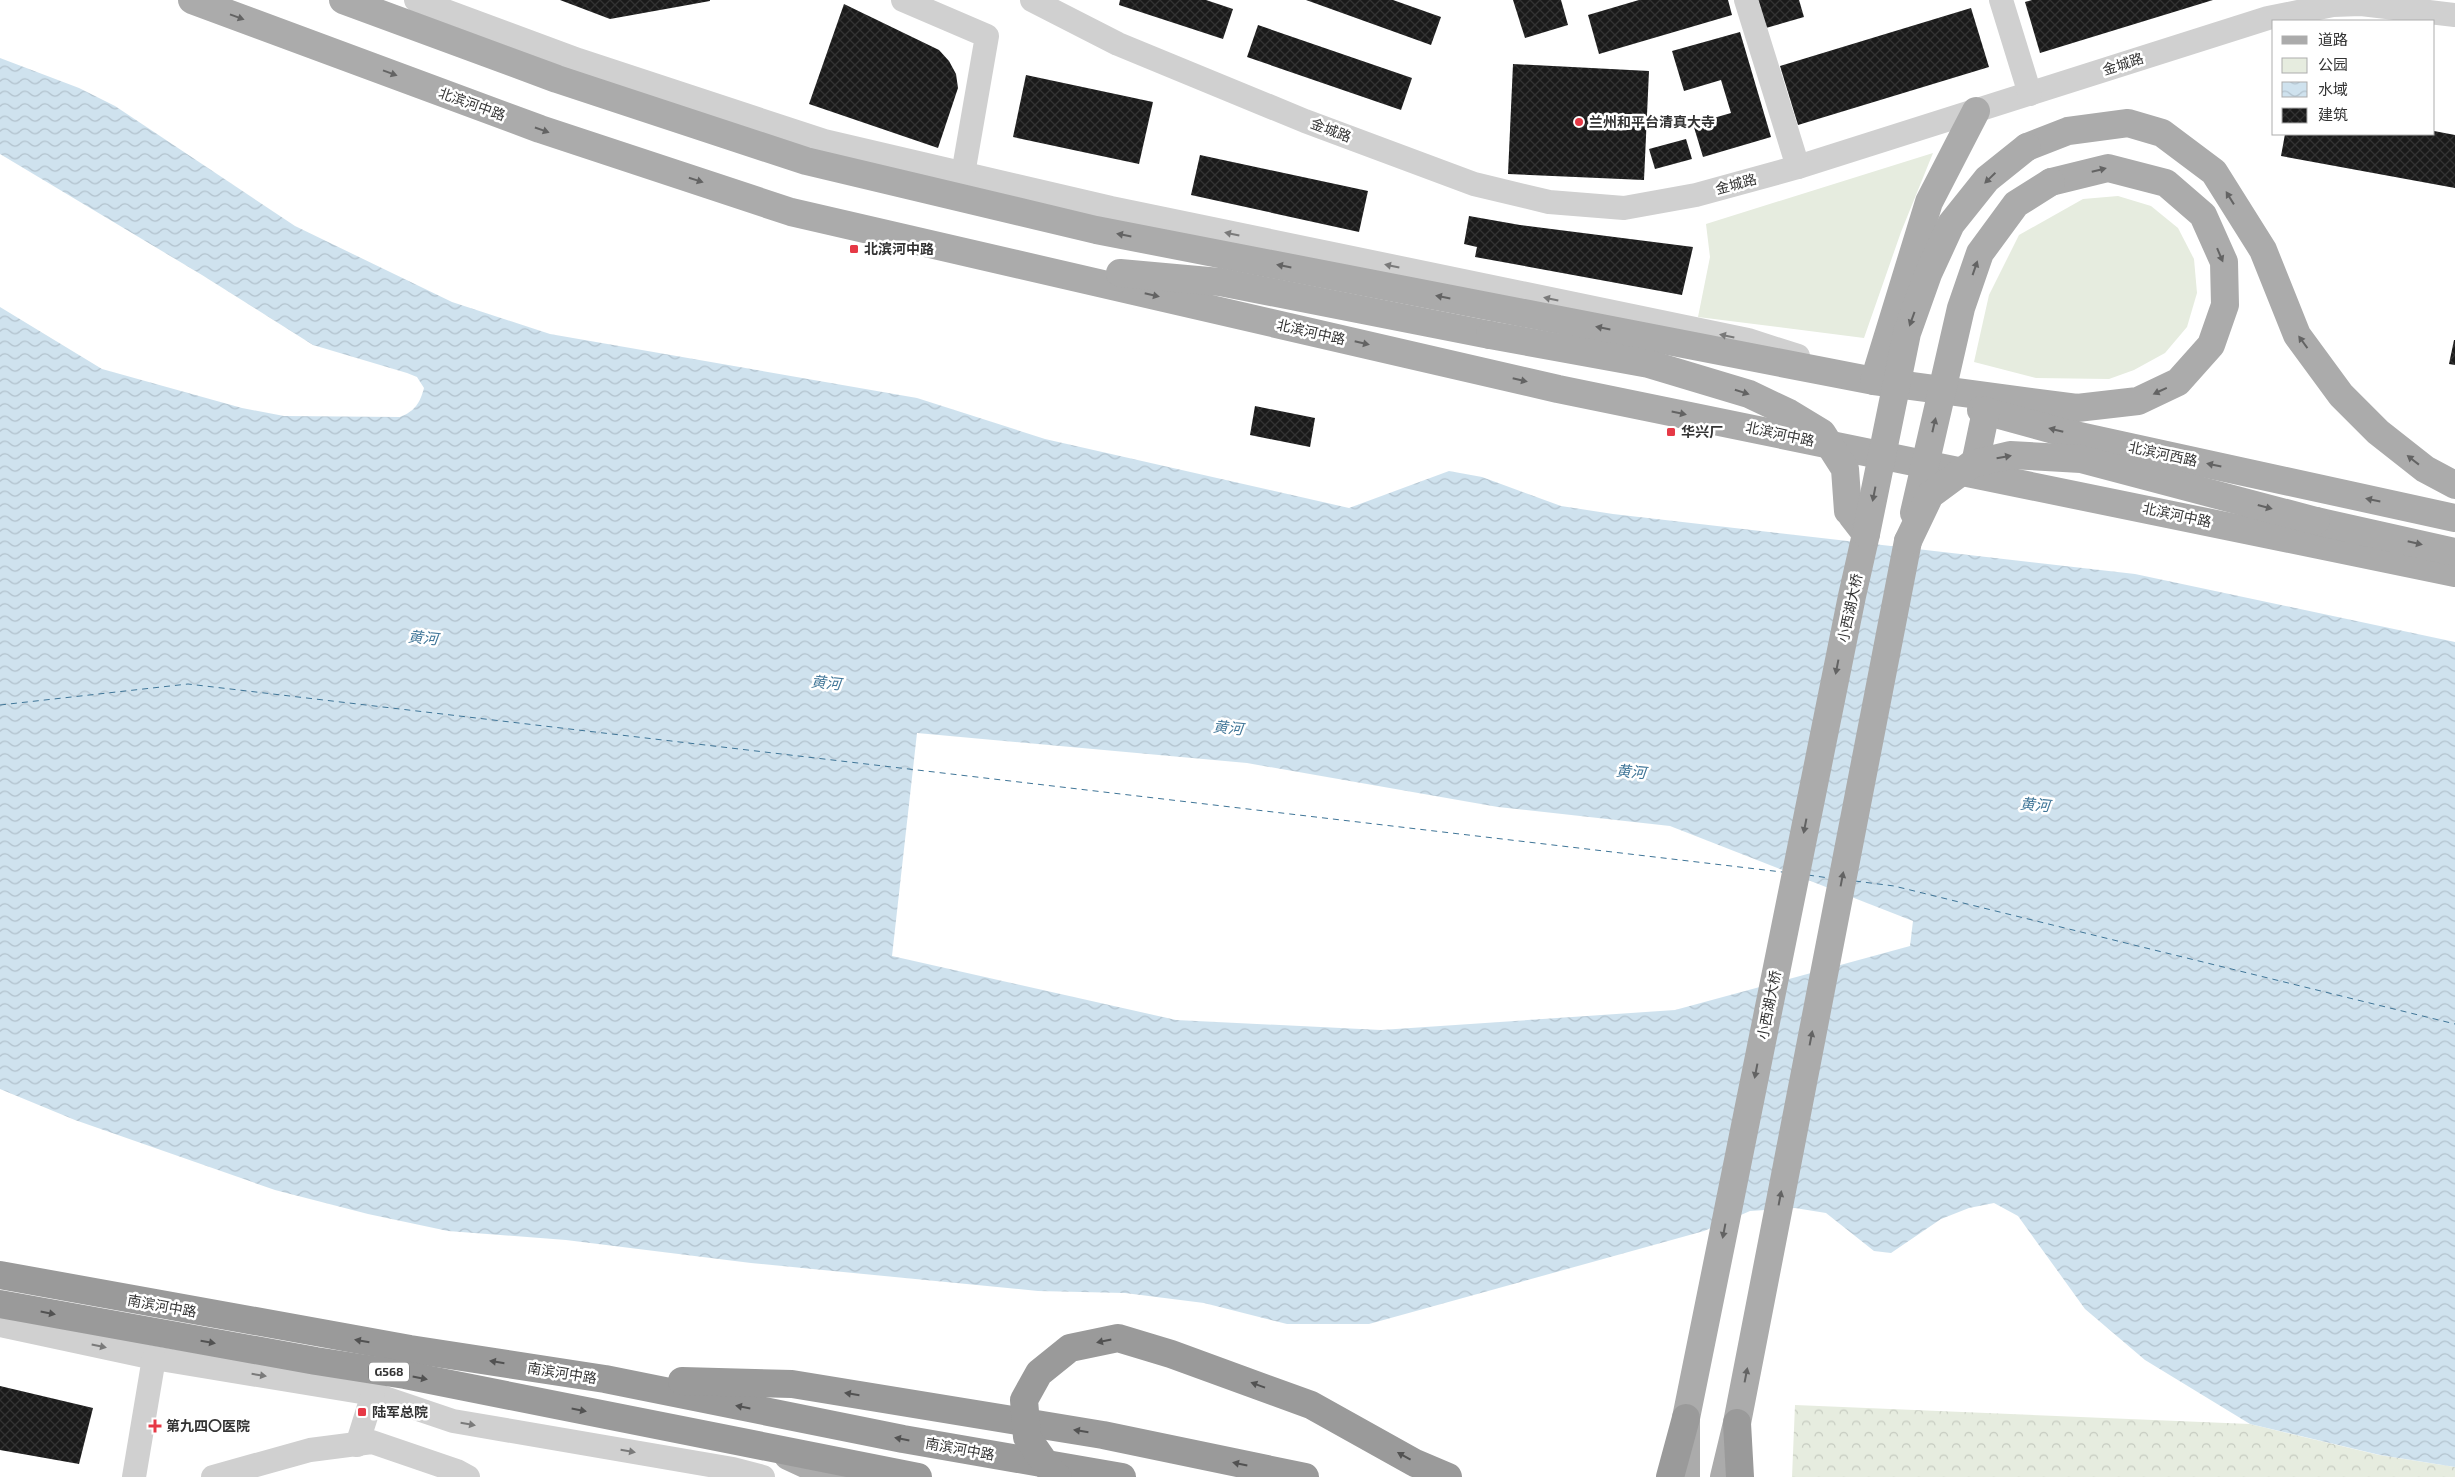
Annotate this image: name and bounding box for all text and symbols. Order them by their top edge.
one-way arrow [230,13,245,21]
legend [2272,20,2435,135]
text: 道路 [2318,30,2348,48]
street label: 金城路 [2100,49,2145,78]
text: 公园 [2318,55,2348,73]
one-way arrow [382,70,397,77]
text: 水域 [2318,80,2348,98]
street label: 北滨河中路 [436,84,508,123]
text: 建筑 [2318,105,2348,123]
place label: 兰州和平台清真大寺 [1589,113,1715,130]
street label: 金城路 [1309,114,1354,145]
marker: 兰州和平台清真大寺 [1573,116,1585,128]
one-way arrow [535,126,550,134]
one-way arrow [2091,166,2106,174]
street label: 金城路 [1713,170,1758,197]
one-way arrow [1984,172,1996,184]
one-way arrow [689,177,704,185]
one-way arrow [2225,191,2235,204]
one-way arrow [1224,229,1240,237]
one-way arrow [1117,231,1132,239]
place label: 北滨河中路 [864,240,934,257]
marker: 北滨河中路 [848,243,860,255]
one-way arrow [2217,248,2225,262]
one-way arrow [1972,261,1979,276]
one-way arrow [1276,262,1291,270]
one-way arrow [1383,262,1399,270]
one-way arrow [1144,291,1160,299]
one-way arrow [1436,293,1451,301]
one-way arrow [1543,295,1558,303]
one-way arrow [1908,311,1915,326]
street label: 北滨河中路 [1275,315,1347,348]
one-way arrow [1595,324,1610,332]
one-way arrow [1719,331,1735,339]
one-way arrow [2298,335,2308,349]
one-way arrow [1354,339,1369,347]
one-way arrow [1512,376,1527,384]
one-way arrow [2153,387,2167,395]
one-way arrow [1735,389,1750,397]
one-way arrow [1671,409,1686,417]
street label: 北滨河中路 [1744,418,1816,449]
one-way arrow [1930,418,1938,433]
place label: 华兴厂 [1681,423,1723,440]
marker: 华兴厂 [1665,426,1677,438]
one-way arrow [2048,426,2063,434]
street label: 北滨河西路 [2127,438,2199,469]
one-way arrow [1997,453,2013,461]
one-way arrow [2407,454,2420,465]
one-way arrow [2207,461,2222,469]
one-way arrow [1870,487,1878,502]
one-way arrow [2366,496,2381,504]
street label: 北滨河中路 [2141,499,2213,530]
one-way arrow [2258,503,2273,511]
one-way arrow [2408,539,2423,547]
street label: 小西湖大桥 [1834,572,1865,644]
water label: 黄河 [407,626,442,648]
one-way arrow [1833,659,1841,675]
water label: 黄河 [810,671,845,693]
water label: 黄河 [1212,716,1247,738]
water label: 黄河 [1615,761,1650,782]
water label: 黄河 [2019,794,2054,815]
one-way arrow [1801,819,1809,835]
one-way arrow [1839,871,1847,887]
street label: 小西湖大桥 [1753,969,1784,1041]
one-way arrow [1808,1030,1816,1046]
one-way arrow [1752,1064,1760,1079]
one-way arrow [1777,1190,1785,1206]
one-way arrow [1720,1223,1728,1238]
street label: 南滨河中路 [126,1291,198,1320]
one-way arrow [40,1310,56,1318]
one-way arrow [353,1336,369,1344]
one-way arrow [1096,1337,1111,1345]
one-way arrow [200,1339,216,1347]
one-way arrow [91,1342,107,1350]
one-way arrow [488,1358,504,1366]
street label: 南滨河中路 [526,1359,598,1386]
road number: G568 [369,1362,409,1381]
one-way arrow [1742,1367,1750,1382]
one-way arrow [251,1372,267,1380]
one-way arrow [412,1374,427,1382]
one-way arrow [1250,1381,1265,1389]
one-way arrow [843,1390,859,1398]
place label: 陆军总院 [372,1403,428,1420]
one-way arrow [735,1403,750,1411]
marker: 陆军总院 [356,1406,368,1418]
one-way arrow [571,1406,587,1414]
place label: 第九四〇医院 [166,1417,250,1434]
marker: 第九四〇医院 [148,1419,162,1433]
one-way arrow [460,1420,476,1428]
one-way arrow [1073,1427,1089,1435]
street label: 南滨河中路 [924,1434,996,1463]
one-way arrow [894,1435,910,1443]
one-way arrow [620,1448,636,1456]
one-way arrow [1396,1452,1411,1460]
one-way arrow [1232,1459,1248,1467]

